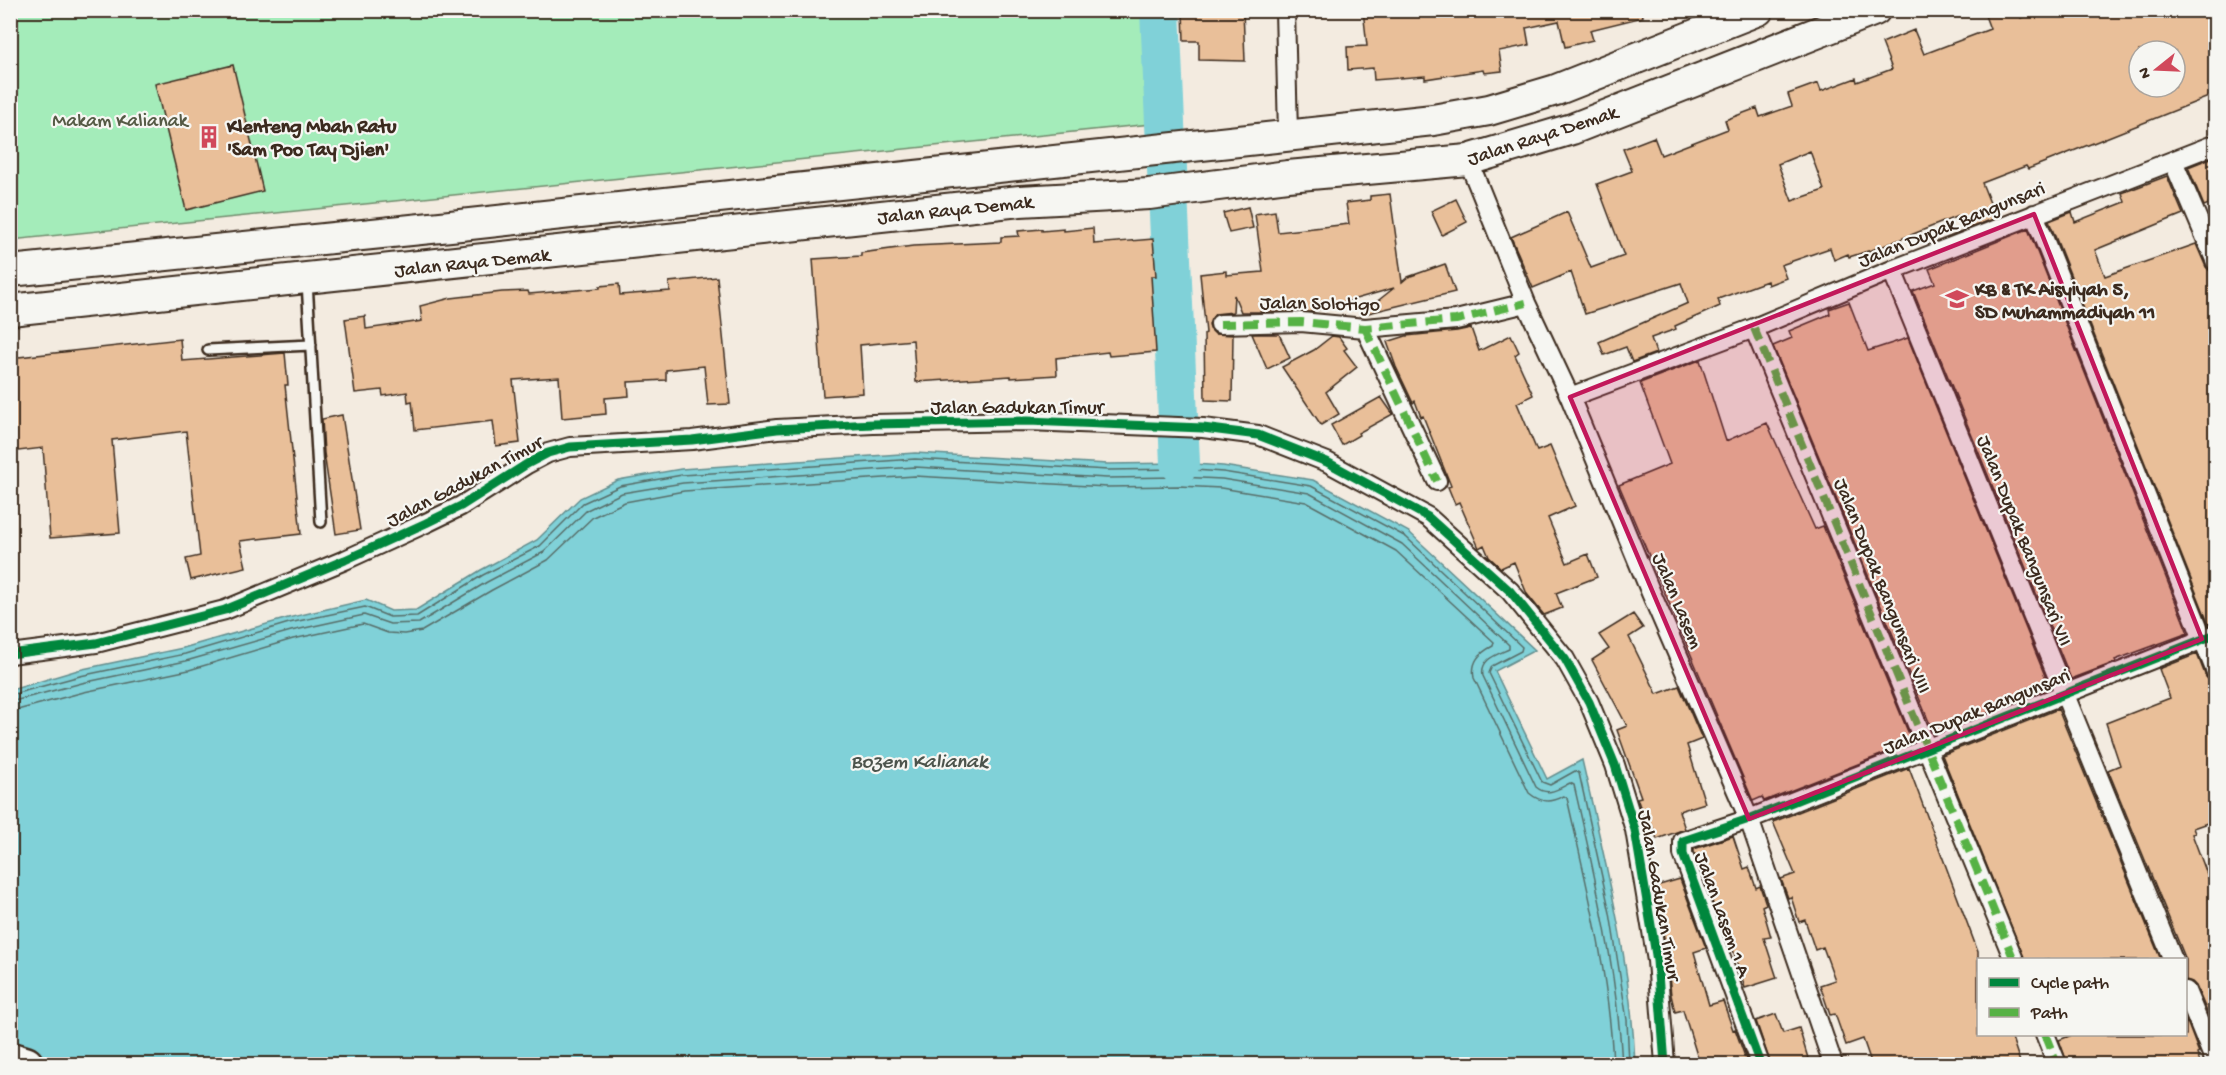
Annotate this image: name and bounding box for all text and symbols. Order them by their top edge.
north arrow [2127,39,2187,99]
text: N [2135,64,2157,80]
street label: Jalan Raya Demak [1465,102,1623,172]
park label: Makam Kalianak [52,111,190,134]
place label: Klenteng Mbah Ratu 'Sam Poo Tay Djien' [226,117,397,163]
building icon: Klenteng Mbah Ratu 'Sam Poo Tay Djien' [196,124,222,150]
street label: Jalan Dupak Bangunsari [1856,178,2049,274]
street label: Jalan Raya Demak [876,192,1036,231]
street label: Jalan Raya Demak [393,245,553,284]
place label: KB & TK Aisyiyah 5, SD Muhammadiyah 11 [1974,280,2155,326]
school or university icon: KB & TK Aisyiyah 5, SD Muhammadiyah 11 [1944,286,1970,312]
street label: Jalan Solotigo [1260,293,1380,318]
street label: Jalan Gadukan Timur [930,398,1106,421]
street label: Jalan Gadukan Timur [384,431,549,534]
street label: Jalan Dupak Bangunsari VII [1970,433,2076,650]
street label: Jalan Dupak Bangunsari VIII [1827,476,1934,697]
street label: Jalan Lasem [1645,550,1706,653]
street label: Jalan Dupak Bangunsari [1881,665,2074,761]
water label: Bozem Kalianak [851,751,990,776]
street label: Jalan Gadukan Timur [1631,808,1684,985]
street label: Jalan Lasem 1 A [1687,850,1754,982]
legend [1977,958,2187,1036]
text: Cycle path [2031,974,2109,995]
text: Path [2030,1004,2068,1025]

